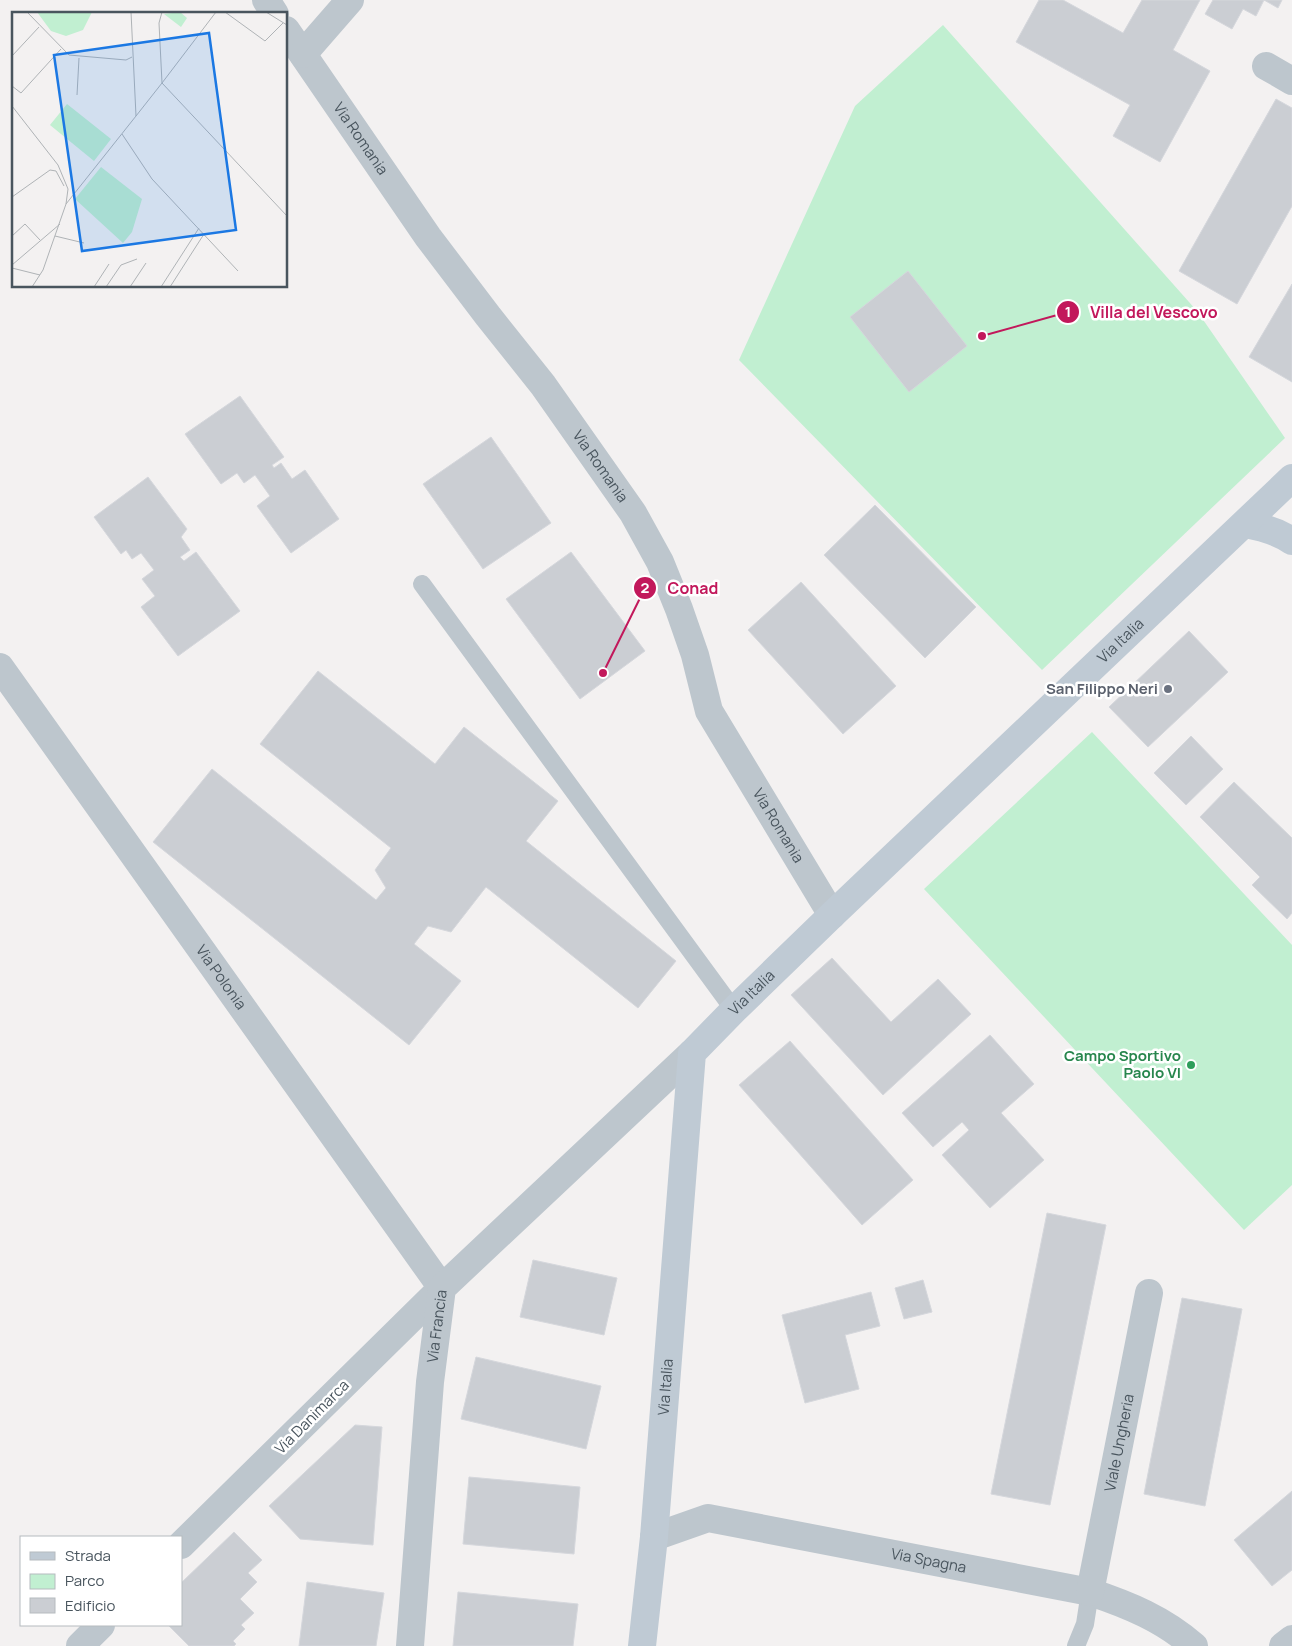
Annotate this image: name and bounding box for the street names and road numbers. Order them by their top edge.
street label: Via Romania [329,98,393,179]
street label: Via Romania [568,426,633,506]
street label: Via Italia [1093,613,1148,668]
street label: Via Romania [748,784,809,867]
street label: Via Polonia [191,941,252,1014]
street label: Via Italia [724,965,779,1020]
street label: Via Francia [422,1288,452,1364]
street label: Via Italia [653,1358,678,1416]
street label: Via Danimarca [270,1375,353,1458]
street label: Viale Ungheria [1099,1392,1139,1493]
street label: Via Spagna [889,1543,968,1578]

